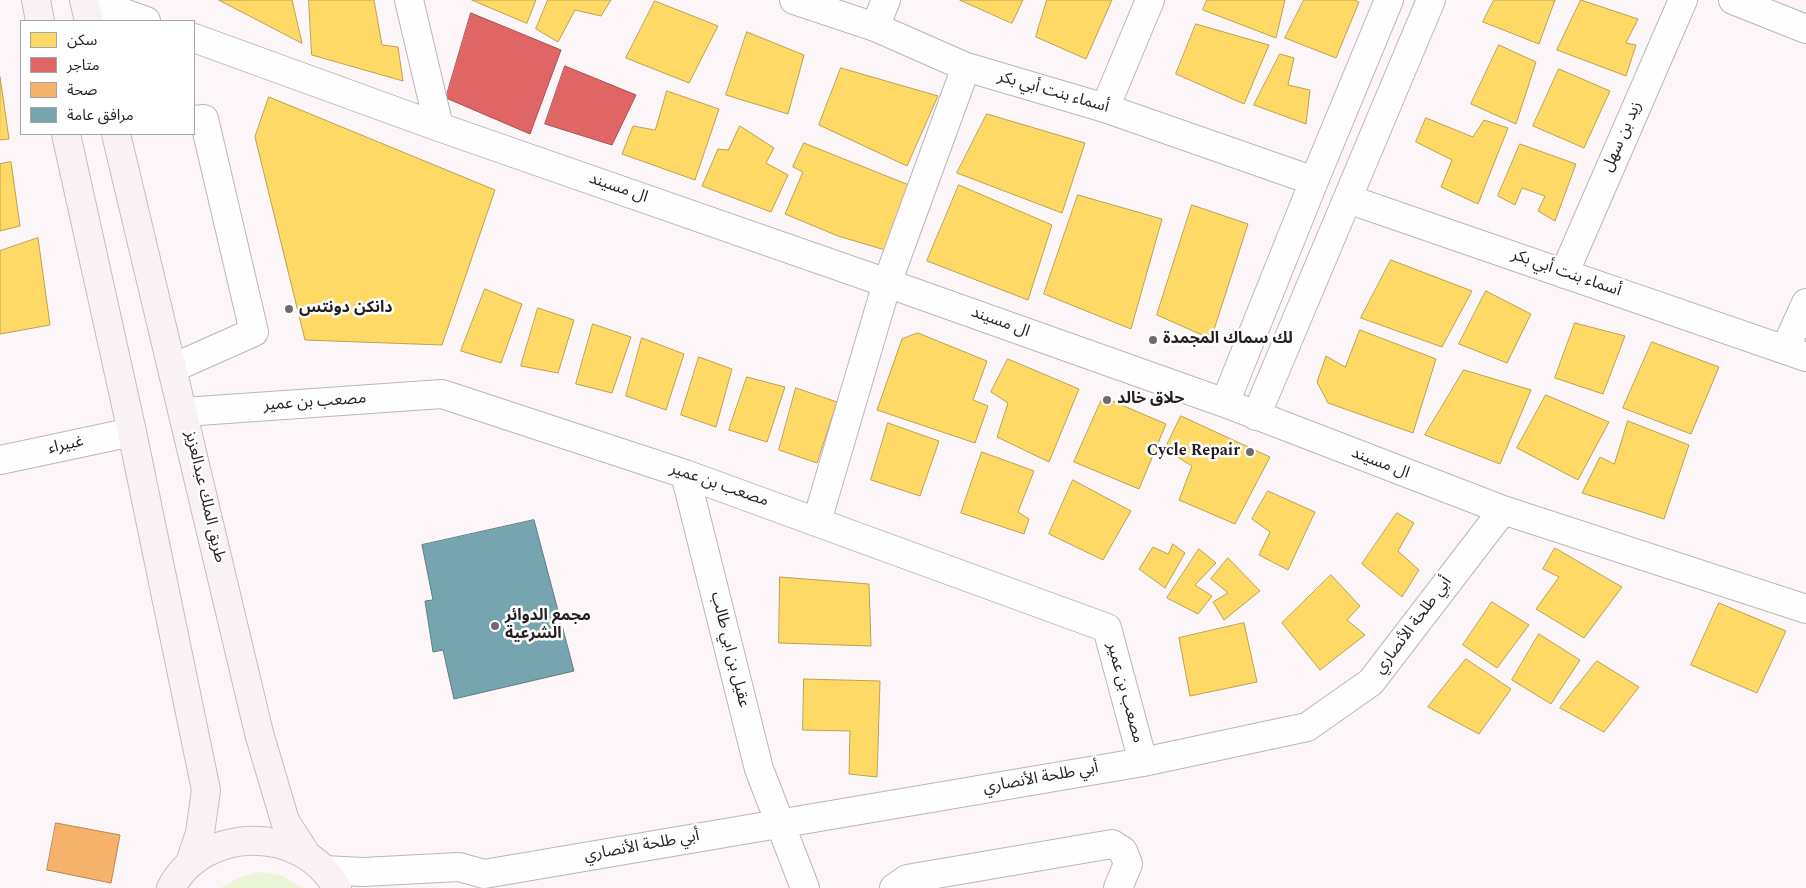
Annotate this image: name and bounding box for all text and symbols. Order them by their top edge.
legend [20,20,195,135]
text: سكن [67,29,97,52]
text: متاجر [67,54,100,77]
street label: أسماء بنت أبي بكر [995,68,1111,118]
text: صحة [67,79,97,102]
street label: زيد بن سهل [1599,99,1647,175]
text: مرافق عامة [67,104,134,127]
street label: ال مسيند [586,170,650,208]
street label: أسماء بنت أبي بكر [1509,246,1623,302]
place label: دانكن دونتس [299,299,393,319]
marker: دانكن دونتس [283,303,295,315]
street label: ال مسيند [968,304,1032,342]
place label: لك سماك المجمدة [1163,330,1293,350]
marker: لك سماك المجمدة [1147,334,1159,346]
street label: مصعب بن عمير [263,390,367,416]
place label: حلاق خالد [1117,390,1184,410]
marker: حلاق خالد [1101,394,1113,406]
street label: طريق الملك عبدالعزيز [180,429,228,565]
street label: غبيراء [46,433,86,459]
place label: Cycle Repair [1147,442,1240,462]
street label: ال مسيند [1348,444,1412,484]
marker: Cycle Repair [1244,446,1256,458]
street label: مصعب بن عمير [667,460,771,512]
street label: أبي طلحة الأنصاري [1371,574,1457,678]
street label: عقيل بن ابي طالب [705,590,753,710]
place label: مجمع الدوائر الشرعية [505,607,591,645]
marker: مجمع الدوائر الشرعية [489,620,501,632]
street label: مصعب بن عمير [1101,641,1147,745]
street label: أبي طلحة الأنصاري [982,759,1100,799]
street label: أبي طلحة الأنصاري [583,827,701,867]

